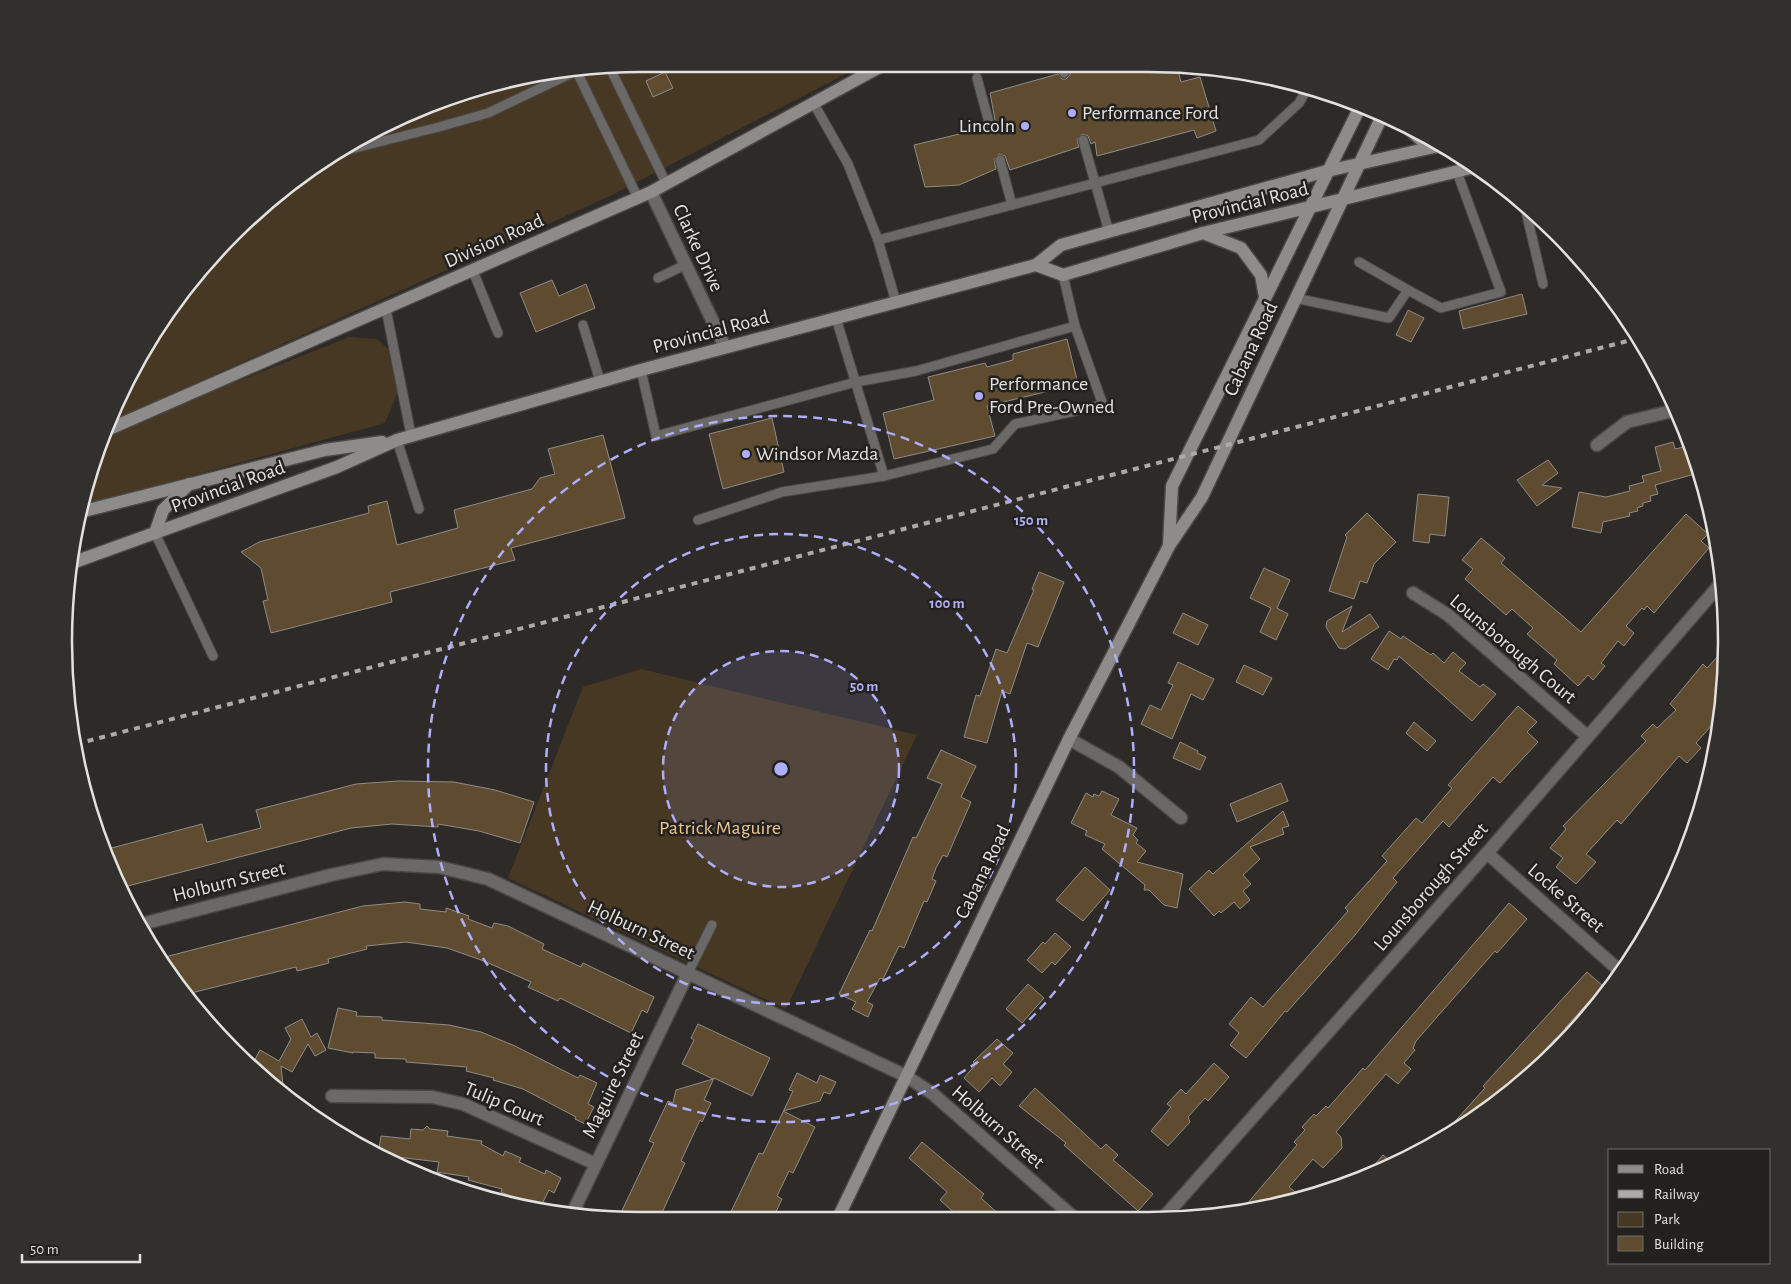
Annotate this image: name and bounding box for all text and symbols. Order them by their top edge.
place label: Performance Ford [1082,103,1219,123]
marker: Performance Ford [1066,107,1078,119]
place label: Lincoln [959,116,1015,136]
marker: Lincoln [1019,120,1031,132]
street label: Provincial Road [1190,179,1310,227]
street label: Clarke Drive [669,201,727,295]
street label: Division Road [441,210,547,272]
street label: Cabana Road [1220,299,1282,399]
street label: Provincial Road [651,307,771,357]
place label: Performance Ford Pre-Owned [989,374,1115,417]
marker: Performance Ford Pre-Owned [973,390,985,402]
place label: Windsor Mazda [756,444,879,464]
marker: Windsor Mazda [740,448,752,460]
street label: Provincial Road [168,457,288,517]
text: 150 m [1014,513,1048,528]
street label: Lounsborough Court [1446,591,1580,708]
text: 100 m [929,596,965,611]
text: 50 m [850,679,878,694]
centre of rings [772,760,790,778]
park label: Patrick Maguire [659,818,781,838]
street label: Lounsborough Street [1370,819,1492,955]
street label: Cabana Road [952,822,1014,922]
street label: Holburn Street [171,858,288,906]
street label: Locke Street [1524,860,1608,937]
street label: Holburn Street [584,897,698,964]
street label: Maguire Street [579,1028,648,1141]
street label: Tulip Court [461,1078,547,1130]
street label: Holburn Street [948,1082,1049,1173]
legend [1608,1149,1771,1264]
text: Road [1654,1162,1684,1177]
text: Railway [1654,1187,1700,1202]
text: Park [1654,1212,1680,1227]
scale bar [22,1232,140,1264]
text: Building [1654,1237,1704,1252]
text: 50 m [30,1242,59,1257]

